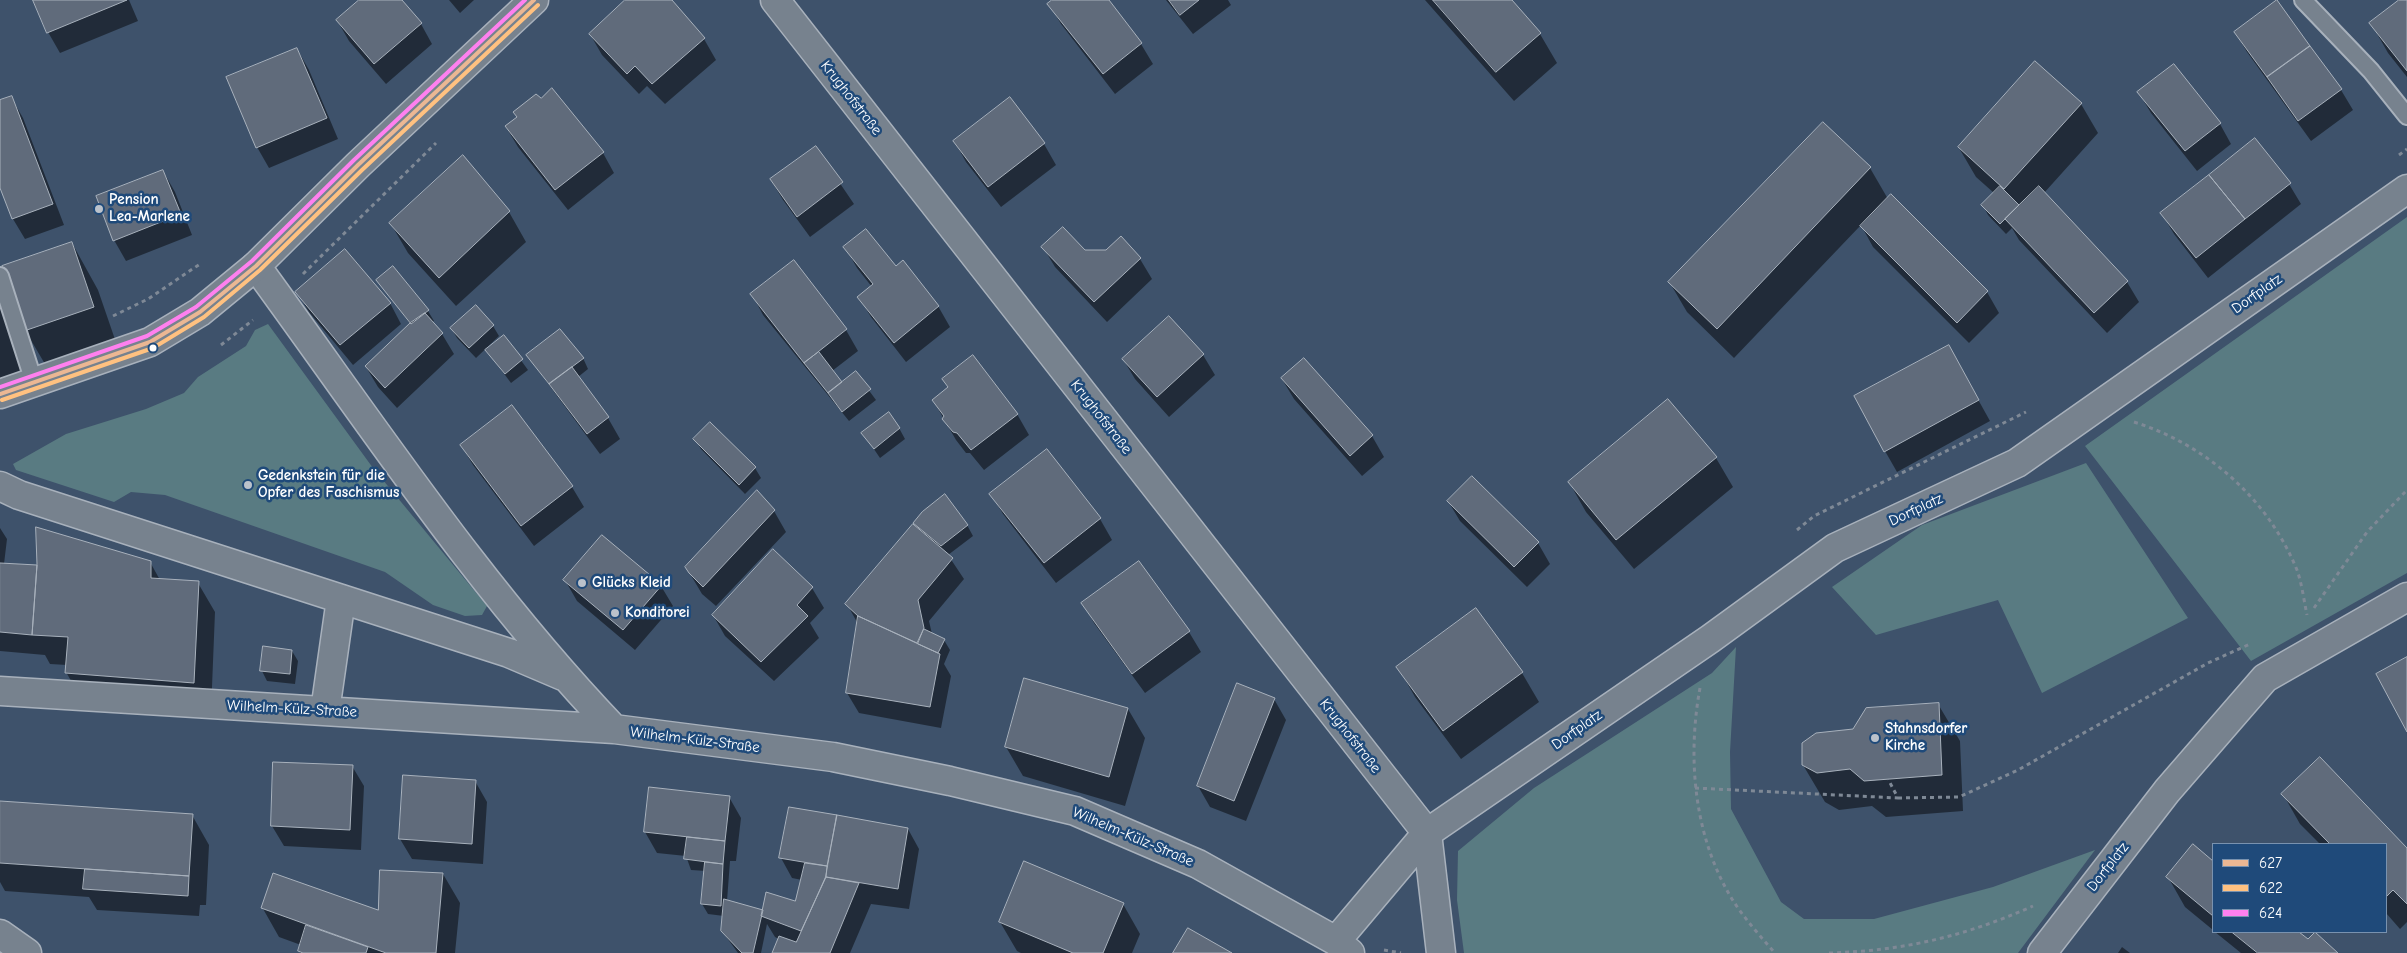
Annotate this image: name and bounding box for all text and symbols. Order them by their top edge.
street label: Krughofstraße [816,57,886,139]
place label: Pension Lea-Marlene [109,191,190,226]
marker: Pension Lea-Marlene [93,203,105,215]
street label: Dorfplatz [2228,270,2286,318]
unlabelled marker [148,343,158,353]
street label: Krughofstraße [1066,376,1136,458]
place label: Gedenkstein für die Opfer des Faschismus [258,467,399,502]
marker: Gedenkstein für die Opfer des Faschismus [242,479,254,491]
street label: Dorfplatz [1886,490,1946,530]
place label: Glücks Kleid [592,574,671,592]
marker: Glücks Kleid [576,577,588,589]
place label: Konditorei [625,604,690,622]
marker: Konditorei [609,607,621,619]
street label: Krughofstraße [1315,695,1385,777]
street label: Wilhelm-Külz-Straße [226,697,358,721]
street label: Dorfplatz [1548,706,1606,754]
place label: Stahnsdorfer Kirche [1885,720,1967,755]
street label: Wilhelm-Külz-Straße [629,723,761,757]
marker: Stahnsdorfer Kirche [1869,732,1881,744]
street label: Wilhelm-Külz-Straße [1070,803,1196,871]
street label: Dorfplatz [2083,839,2133,895]
legend [2212,843,2387,933]
text: 627 [2259,854,2282,872]
text: 622 [2259,879,2283,897]
text: 624 [2259,904,2282,922]

